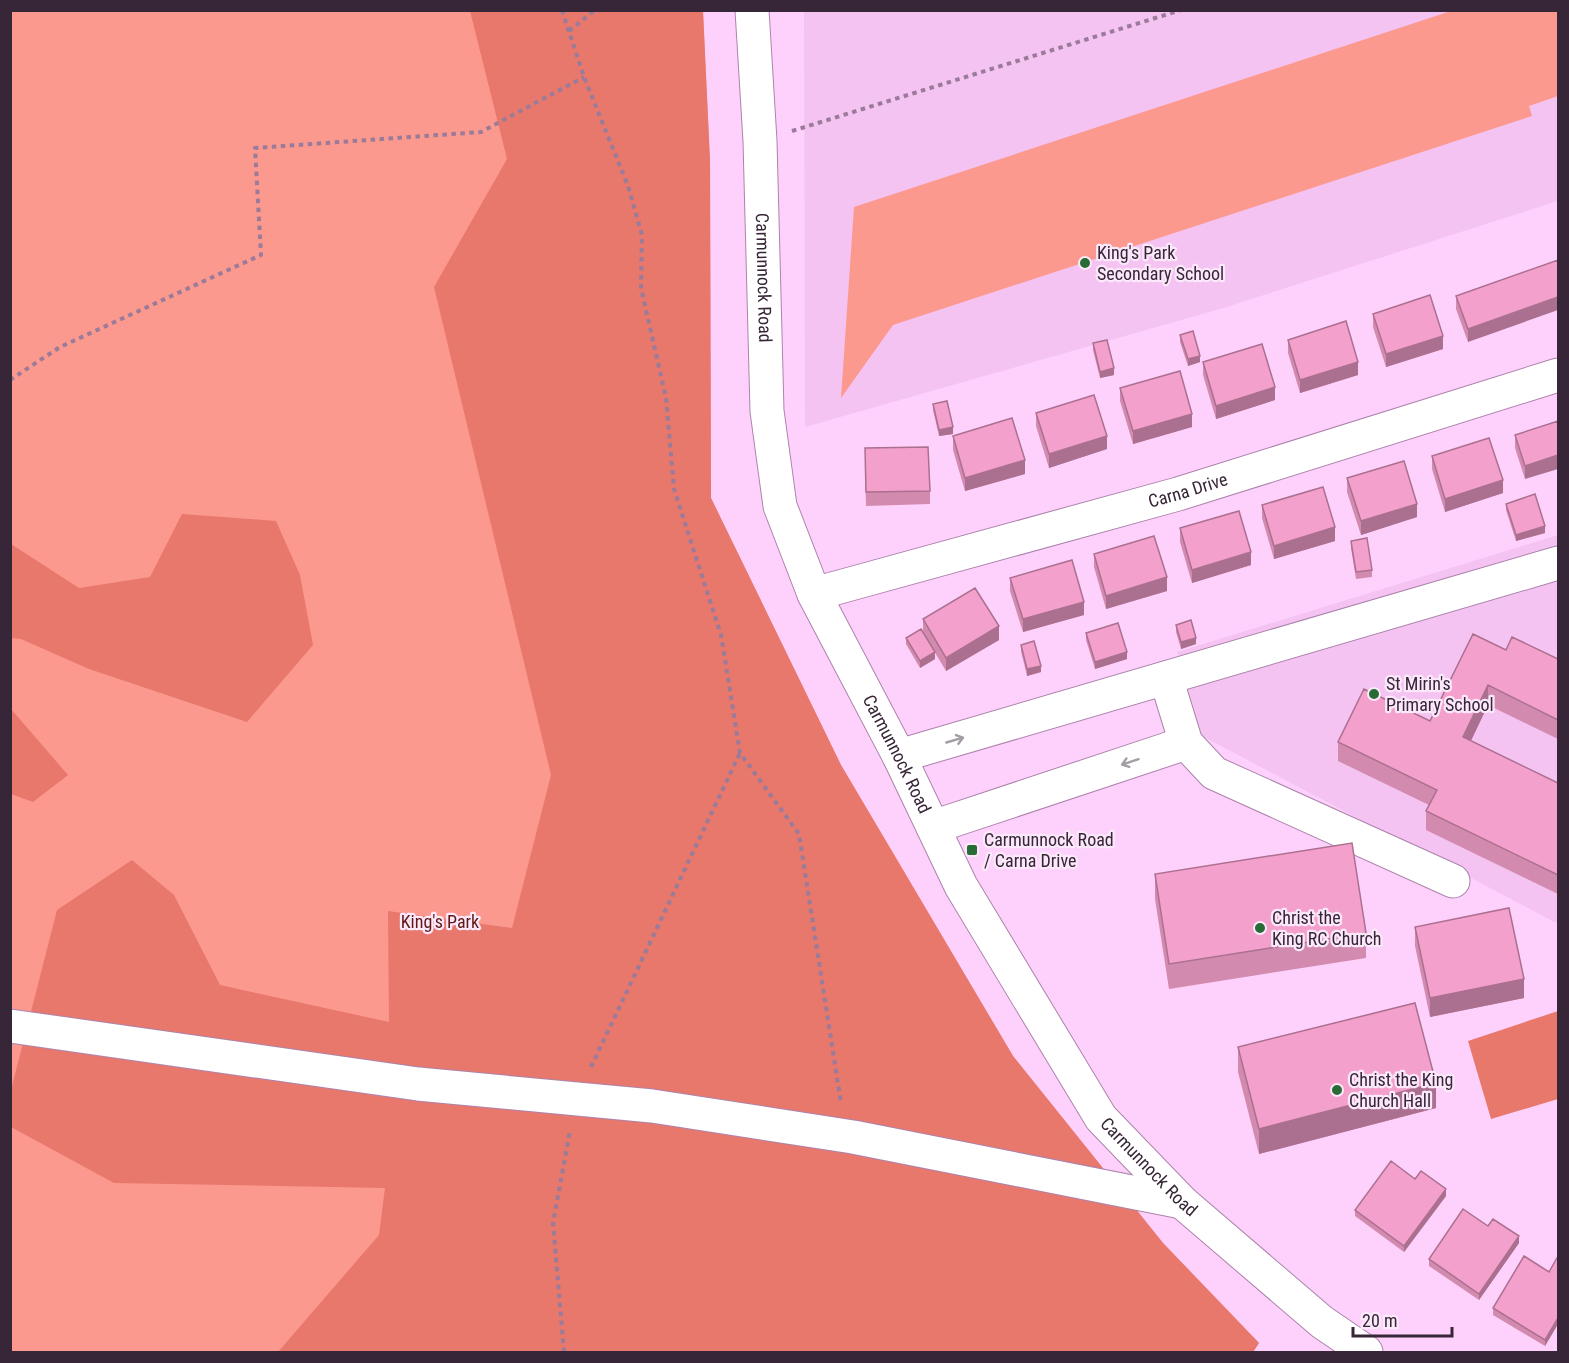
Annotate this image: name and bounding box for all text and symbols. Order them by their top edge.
street label: Carmunnock Road [752,213,776,343]
place label: King's Park Secondary School [1097,242,1224,284]
marker: King's Park Secondary School [1078,256,1092,270]
street label: Carna Drive [1146,468,1230,512]
place label: St Mirin's Primary School [1386,673,1494,715]
marker: St Mirin's Primary School [1367,687,1381,701]
street label: Carmunnock Road [859,691,936,817]
one-way arrow [945,734,964,745]
one-way arrow [1121,757,1140,768]
place label: Carmunnock Road / Carna Drive [984,829,1114,871]
marker: Carmunnock Road / Carna Drive [965,843,979,857]
place label: Christ the King RC Church [1272,907,1382,949]
park label: King's Park [401,911,479,932]
marker: Christ the King RC Church [1253,921,1267,935]
place label: Christ the King Church Hall [1349,1069,1453,1111]
marker: Christ the King Church Hall [1330,1083,1344,1097]
street label: Carmunnock Road [1096,1113,1202,1220]
scale bar [1353,1300,1452,1338]
text: 20 m [1362,1310,1397,1331]

